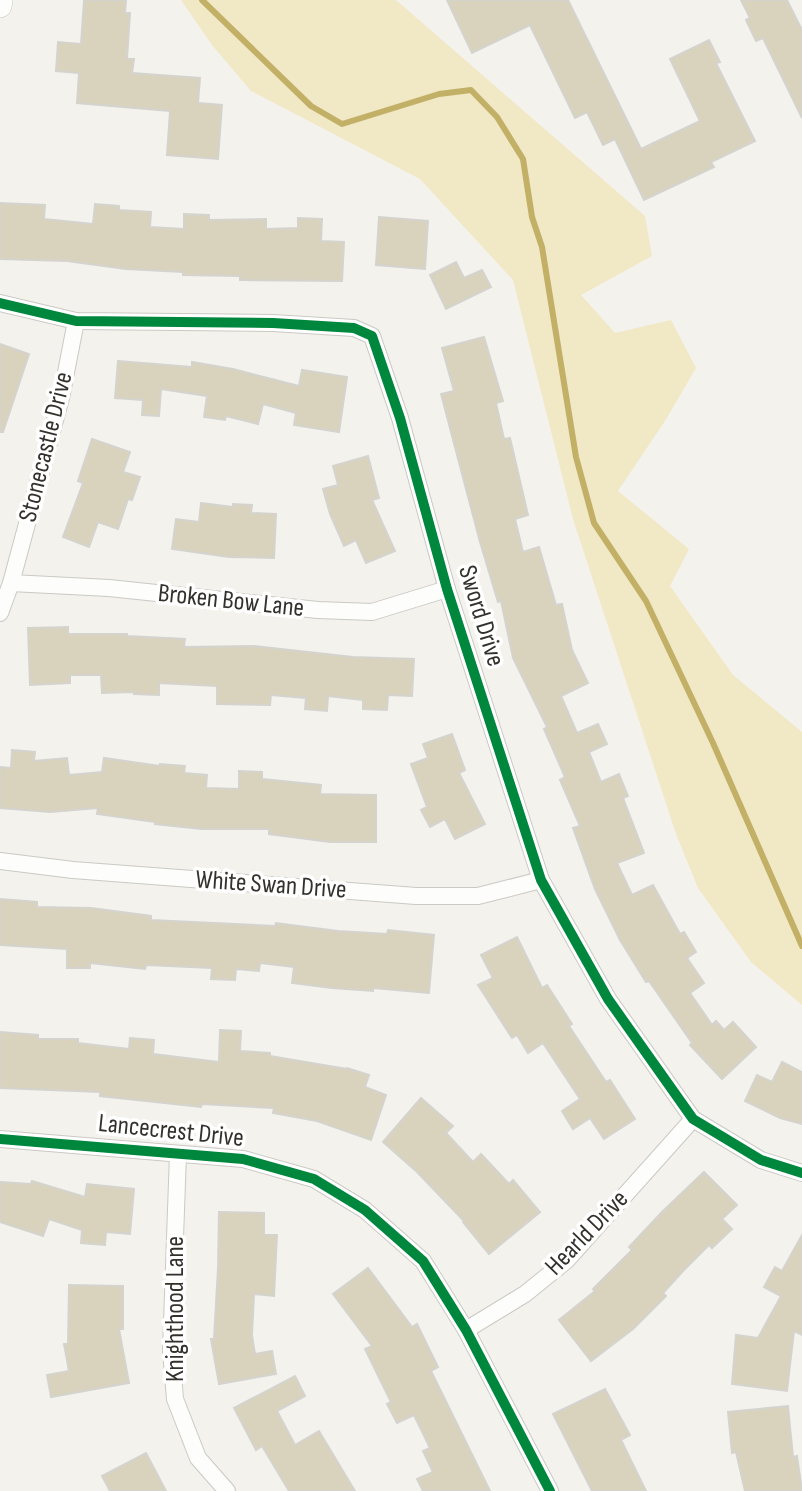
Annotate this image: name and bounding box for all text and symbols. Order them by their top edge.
street label: Stonecastle Drive [12,369,80,525]
street label: Sword Drive [451,562,511,670]
street label: Broken Bow Lane [156,578,306,624]
street label: White Swan Drive [194,864,348,906]
street label: Lancecrest Drive [97,1108,245,1154]
street label: Hearld Drive [539,1184,635,1282]
street label: Knighthood Lane [160,1236,191,1382]

